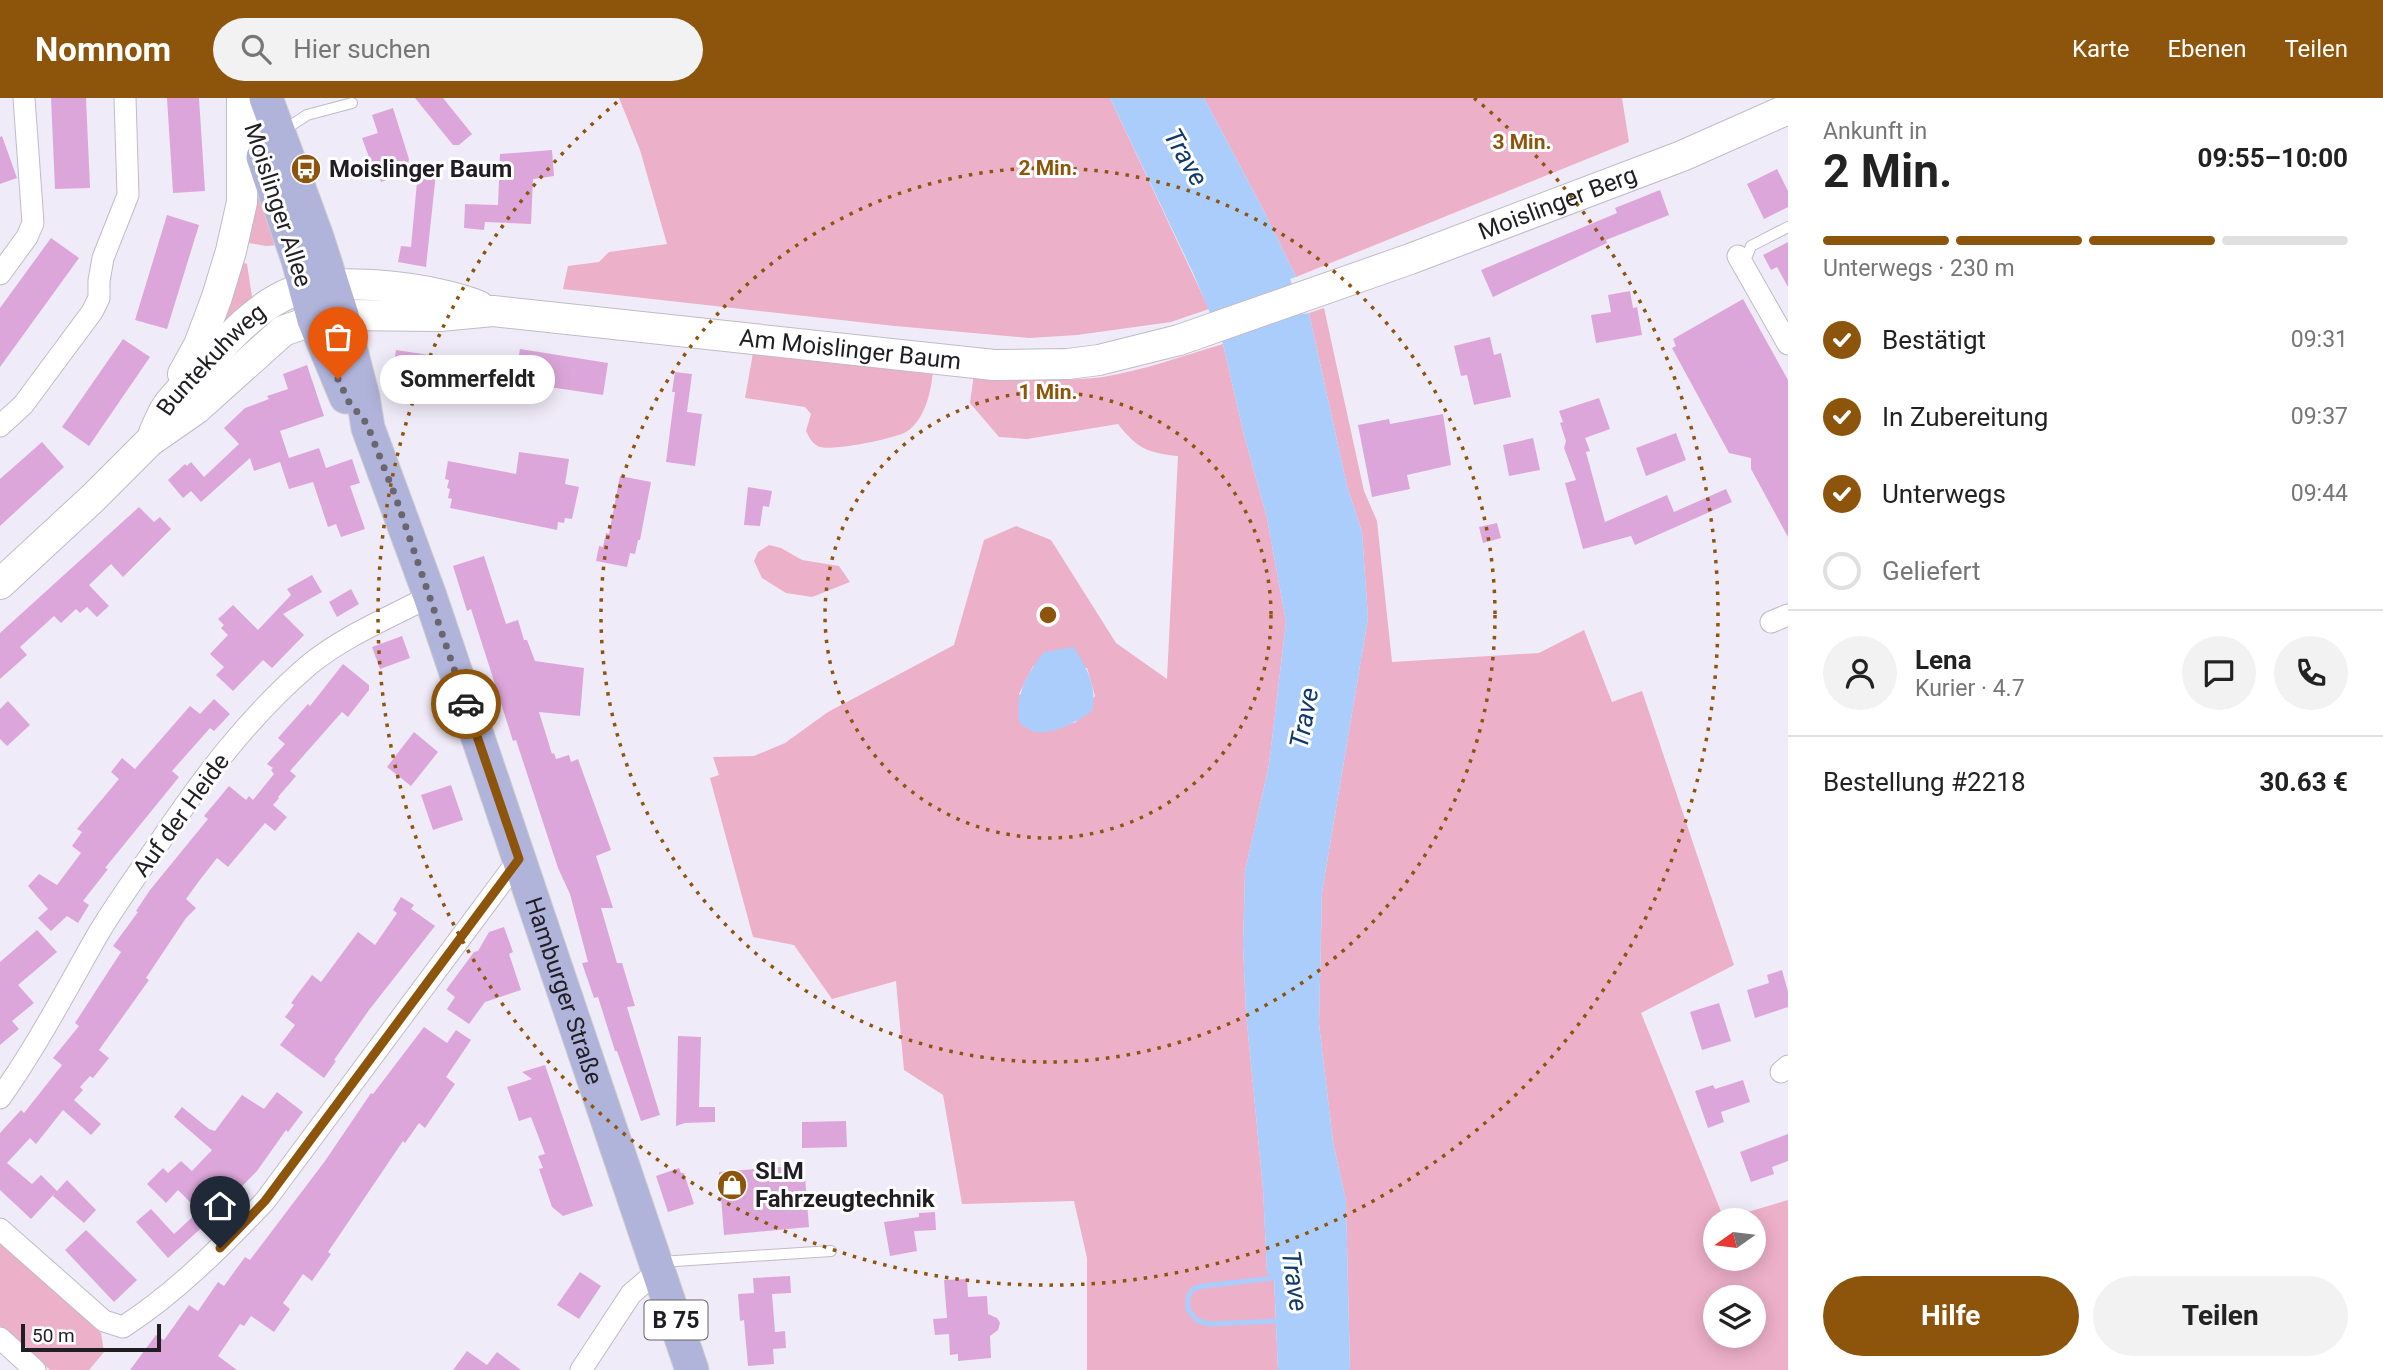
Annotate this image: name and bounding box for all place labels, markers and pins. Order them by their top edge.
bus stop icon: Moislinger Baum [289,152,323,186]
place label: Moislinger Baum [329,155,512,183]
pin [308,307,368,379]
callout: Sommerfeldt [380,354,555,404]
centre of rings [1036,603,1060,627]
place label: SLM Fahrzeugtechnik [755,1157,936,1213]
shop icon: SLM Fahrzeugtechnik [715,1168,749,1202]
pin [190,1176,250,1248]

